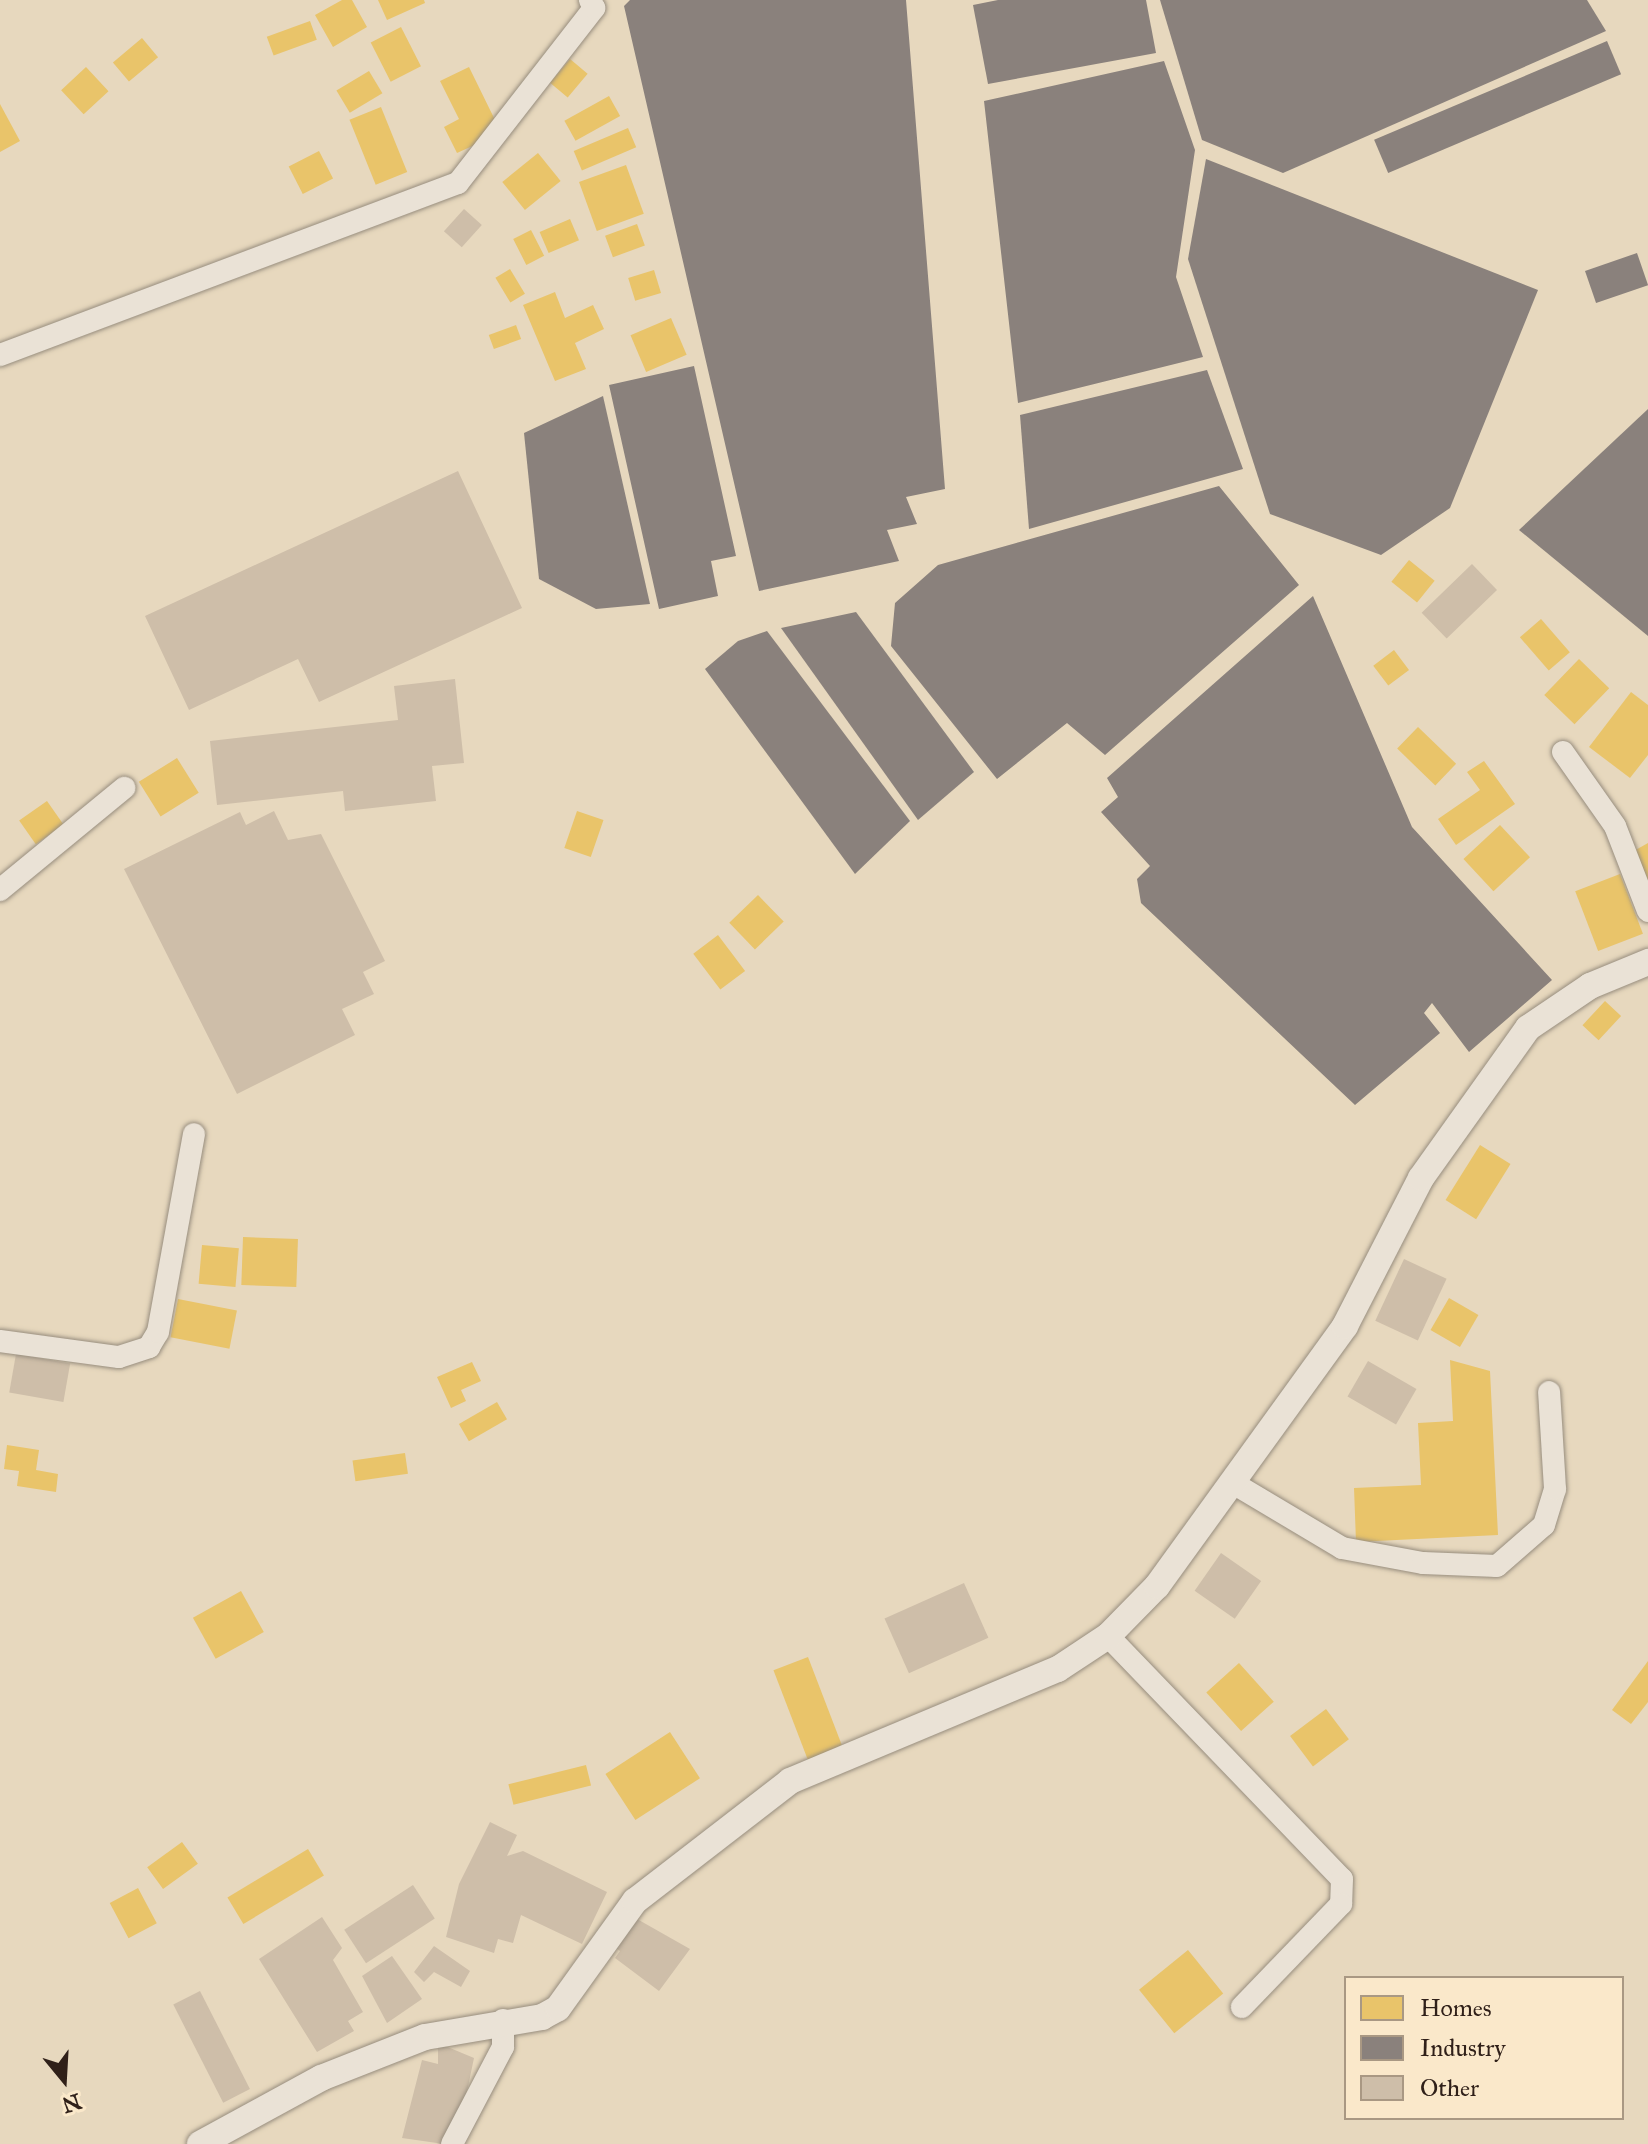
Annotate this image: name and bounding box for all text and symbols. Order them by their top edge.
legend [1344,1976,1624,2120]
text: Homes [1420,1993,1492,2023]
text: Industry [1420,2033,1506,2063]
north arrow [24,2040,104,2120]
text: Other [1420,2073,1479,2103]
text: N [59,2088,85,2119]

